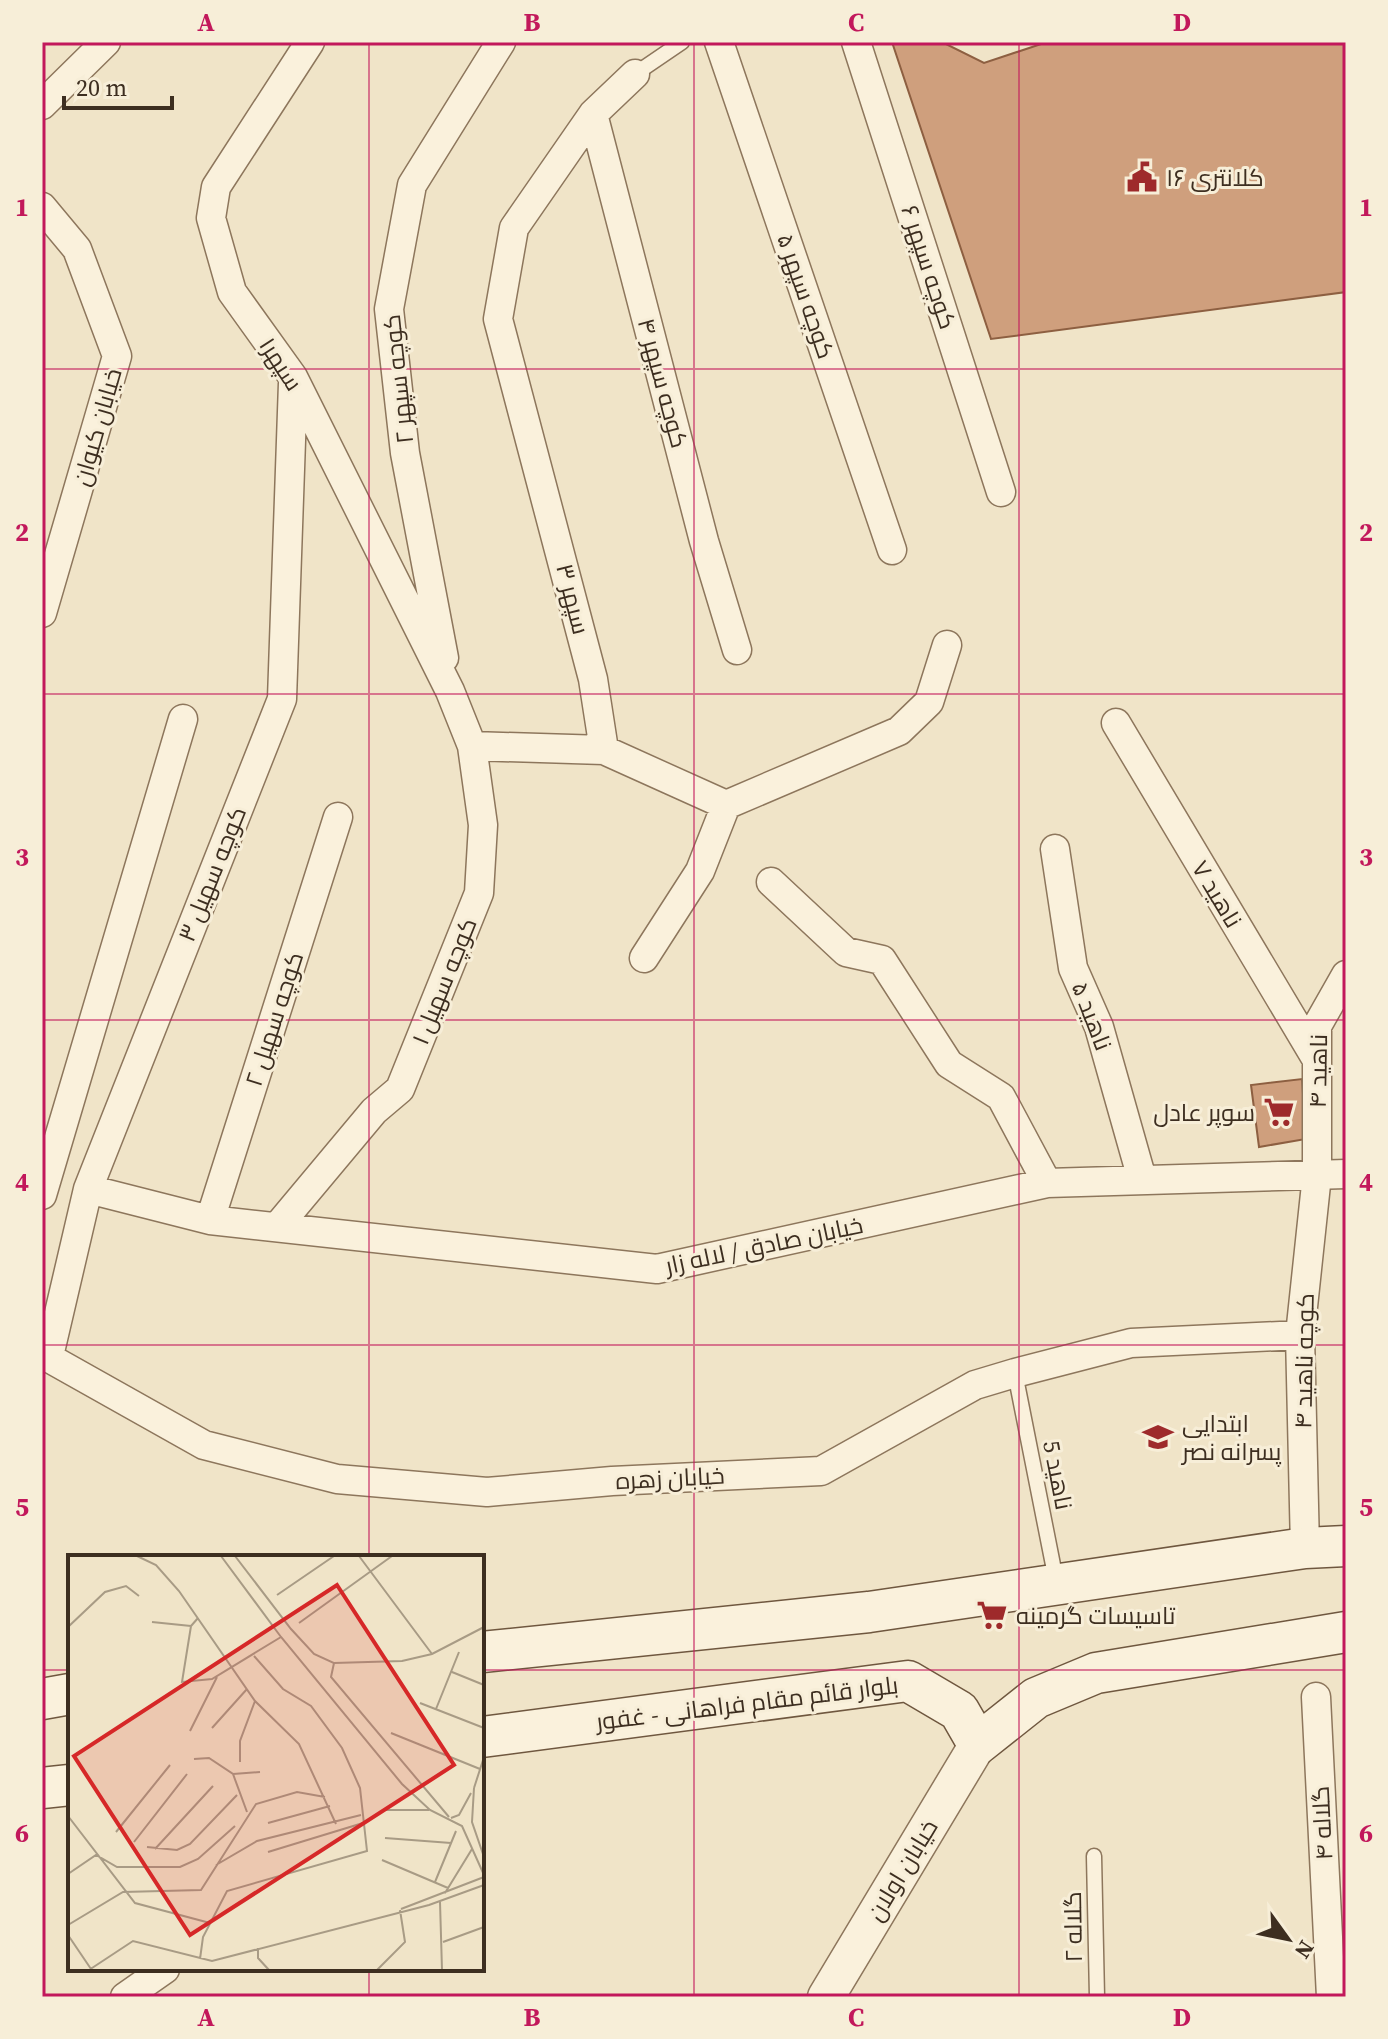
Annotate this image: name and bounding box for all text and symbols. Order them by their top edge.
text: A [197,4,215,40]
text: B [524,4,541,40]
text: C [848,4,864,40]
text: D [1173,4,1191,40]
scale bar [64,60,172,110]
text: 20 m [76,71,127,104]
public building icon: کلانتری ۱۶ [1125,160,1159,194]
place label: کلانتری ۱۶ [1166,161,1264,194]
text: 1 [15,189,29,225]
text: 1 [1359,189,1373,225]
street label: کوچه سپهر ۶ [893,201,965,333]
street label: کوچه سپهر ۵ [769,229,843,363]
street label: کوچه سپهر ۲ [375,313,421,445]
street label: کوچه سپهر ۴ [630,314,696,452]
street label: سپهر۱ [252,331,310,397]
street label: خیابان کیوان [64,364,130,490]
text: 2 [15,514,29,550]
text: 2 [1359,514,1373,550]
street label: سپهر ۳ [548,560,598,638]
street label: کوچه سهیل ۳ [170,802,254,946]
text: 3 [15,839,29,875]
text: 3 [1359,839,1373,875]
street label: ناهید ۷ [1184,854,1250,934]
street label: کوچه سهیل ۱ [404,913,484,1049]
street label: کوچه سهیل ۲ [237,948,311,1090]
street label: ناهید ۵ [1064,977,1120,1055]
street label: ناهید ۴ [1301,1034,1335,1108]
supermarket icon: سوپر عادل [1262,1095,1296,1129]
place label: سوپر عادل [1153,1096,1255,1129]
text: 4 [15,1164,29,1200]
text: 4 [1359,1164,1373,1200]
street label: خیابان صادق / لاله زار [660,1208,866,1282]
street label: کوچه ناهید ۴ [1286,1293,1322,1429]
place label: ابتدایی پسرانه نصر [1180,1407,1282,1468]
school or university icon: ابتدایی پسرانه نصر [1141,1420,1175,1454]
street label: ناهید 5 [1035,1437,1081,1513]
street label: خیابان زهره [615,1459,725,1497]
text: 5 [15,1489,29,1525]
text: 5 [1359,1489,1373,1525]
inset map [68,1555,484,1971]
supermarket icon: تاسیسات گرمینه [975,1598,1009,1632]
place label: تاسیسات گرمینه [1016,1599,1176,1632]
street label: بلوار قائم مقام فراهانی - غفور [592,1668,900,1738]
street label: گلاله ۴ [1304,1785,1340,1861]
street label: خیابان اولان [859,1813,945,1927]
text: 6 [15,1815,29,1851]
text: 6 [1359,1815,1373,1851]
street label: گلاله ۲ [1056,1891,1090,1963]
north arrow [1248,1899,1328,1979]
text: N [1288,1935,1322,1965]
text: A [197,1999,215,2035]
text: B [524,1999,541,2035]
text: C [848,1999,864,2035]
text: D [1173,1999,1191,2035]

